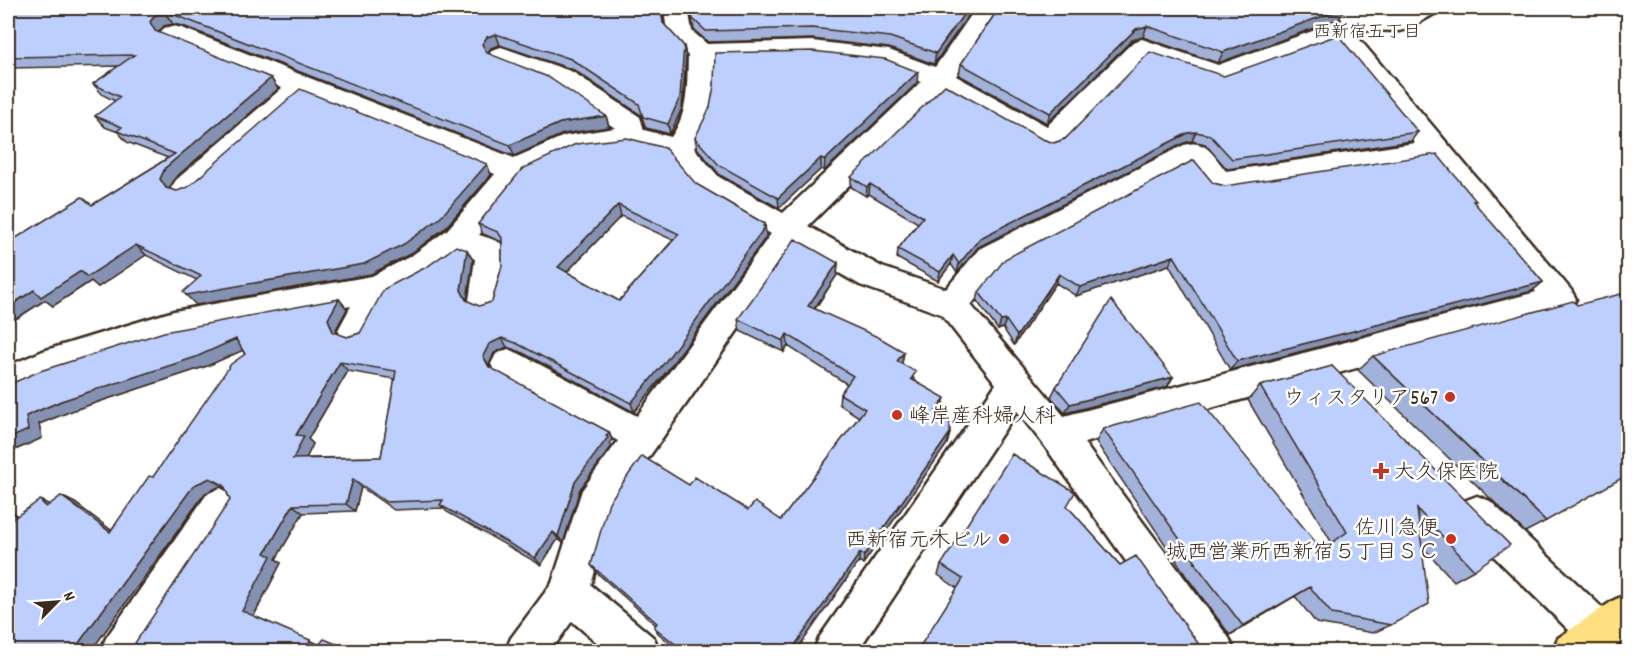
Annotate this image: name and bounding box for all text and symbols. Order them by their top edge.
district label: 西新宿五丁目 [1313,21,1421,46]
place label: ウィスタリア567 [1284,385,1438,415]
marker: ウィスタリア567 [1443,390,1457,404]
place label: 峰岸産科婦人科 [909,403,1056,433]
marker: 峰岸産科婦人科 [890,408,904,422]
place label: 大久保医院 [1394,459,1499,489]
marker: 大久保医院 [1372,462,1390,480]
place label: 佐川急便 城西営業所西新宿５丁目ＳＣ [1166,515,1439,569]
place label: 西新宿元木ビル [845,527,992,557]
marker: 西新宿元木ビル [997,532,1011,546]
marker: 佐川急便 城西営業所西新宿５丁目ＳＣ [1444,532,1458,546]
north arrow [27,572,87,632]
text: N [56,588,80,605]

